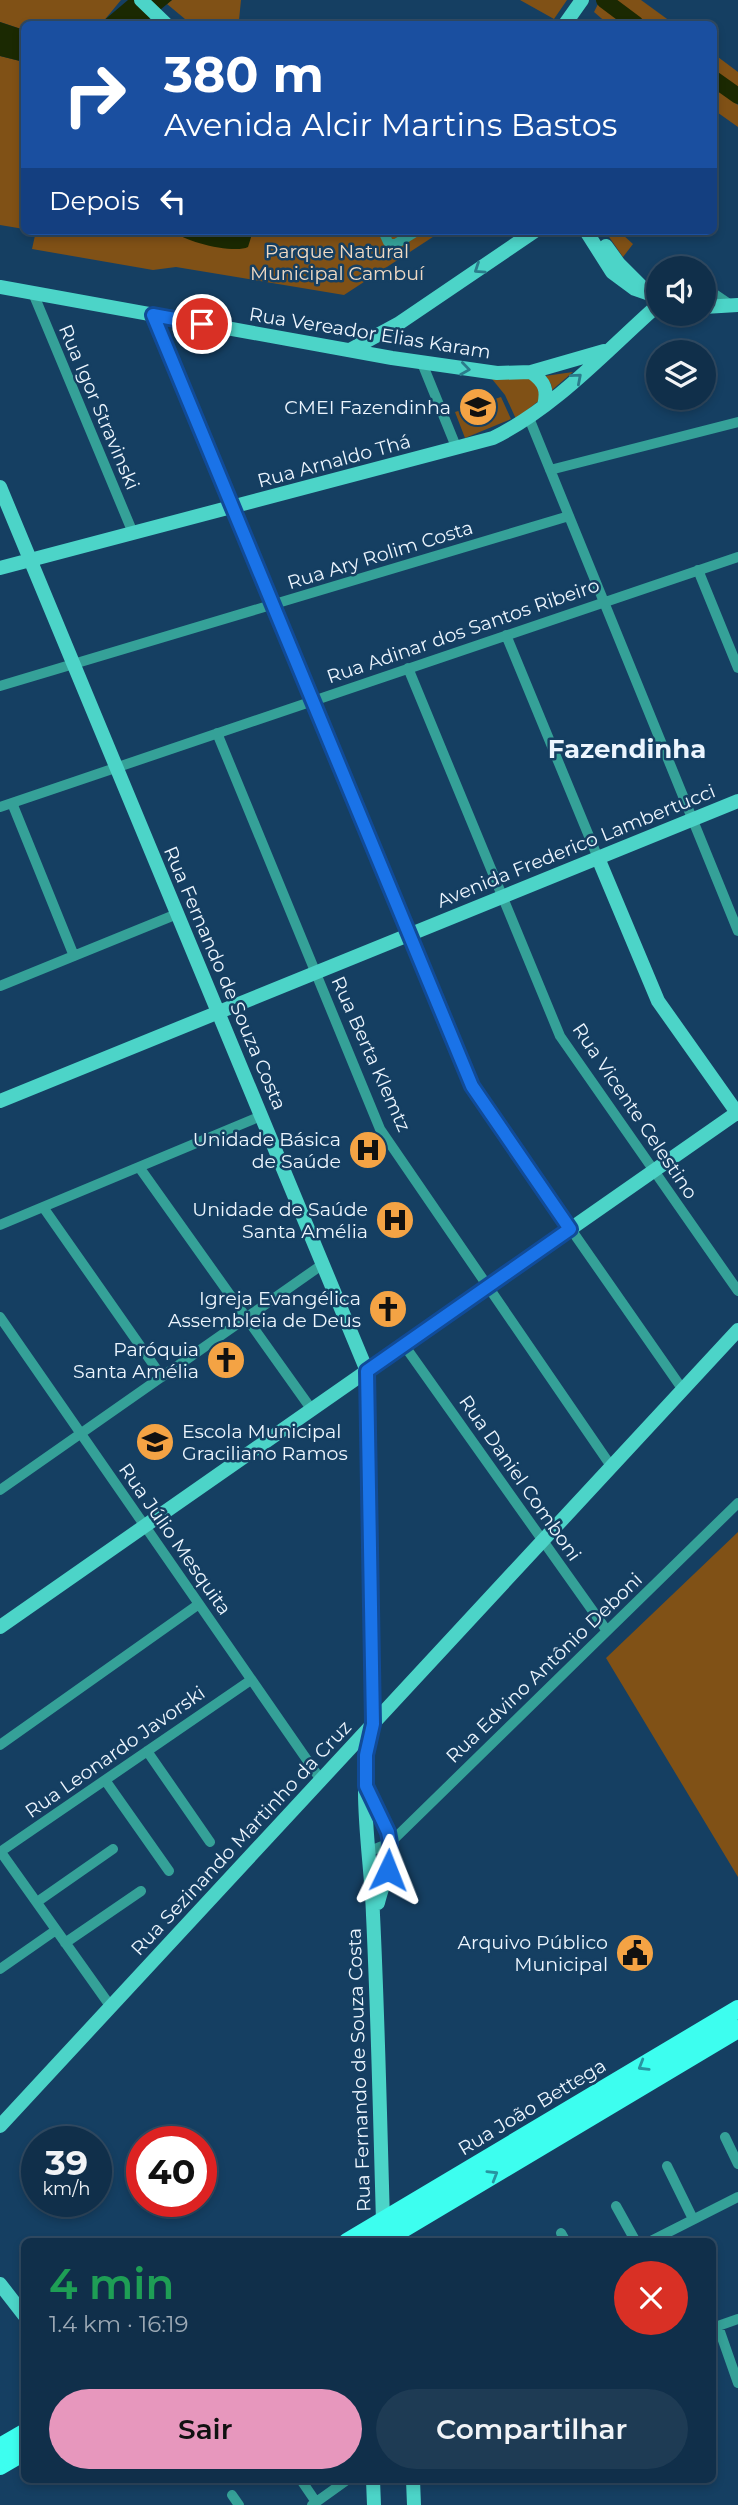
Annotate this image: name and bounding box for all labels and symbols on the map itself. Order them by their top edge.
park label: Parque Natural Municipal Cambuí [250,240,425,285]
one-way arrow [473,261,486,274]
pin [172,294,232,354]
street label: Rua Vereador Elias Karam [247,303,493,363]
street label: Rua Igor Stravinski [54,321,144,493]
one-way arrow [460,361,471,376]
one-way arrow [568,374,581,386]
school or university icon: CMEI Fazendinha [457,386,499,428]
place label: CMEI Fazendinha [284,396,451,419]
street label: Rua Arnaldo Thá [255,429,413,493]
street label: Rua Ary Rolim Costa [284,516,476,594]
street label: Rua Adinar dos Santos Ribeiro [324,573,602,689]
district label: Fazendinha [548,733,706,765]
street label: Avenida Frederico Lambertucci [433,779,719,913]
street label: Rua Fernando de Souza Costa [159,843,291,1113]
street label: Rua Berta Klemtz [326,973,416,1135]
street label: Rua Vicente Celestino [567,1019,703,1203]
place label: Unidade Básica de Saúde [193,1128,341,1173]
hospital icon: Unidade Básica de Saúde [347,1129,389,1171]
place label: Unidade de Saúde Santa Amélia [192,1198,368,1243]
hospital icon: Unidade de Saúde Santa Amélia [374,1199,416,1241]
place label: Igreja Evangélica Assembleia de Deus [168,1287,361,1332]
church icon: Igreja Evangélica Assembleia de Deus [367,1288,409,1330]
place label: Paróquia Santa Amélia [73,1338,199,1383]
church icon: Paróquia Santa Amélia [205,1339,247,1381]
street label: Rua Daniel Comboni [454,1391,586,1565]
place label: Escola Municipal Graciliano Ramos [182,1420,348,1465]
school or university icon: Escola Municipal Graciliano Ramos [134,1421,176,1463]
street label: Rua Júlio Mesquita [114,1459,236,1619]
street label: Rua Edvino Antônio Deboni [441,1568,647,1768]
street label: Rua Leonardo Javorski [21,1681,209,1823]
street label: Rua Sezinando Martinho da Cruz [126,1716,356,1960]
position arrow [351,1833,425,1907]
street label: Rua Fernando de Souza Costa [343,1927,375,2213]
place label: Arquivo Público Municipal [457,1931,608,1976]
public building icon: Arquivo Público Municipal [614,1932,656,1974]
street label: Rua João Bettega [454,2054,610,2160]
one-way arrow [637,2058,650,2071]
speed limit sign: 40 [126,2126,217,2217]
one-way arrow [485,2170,498,2183]

